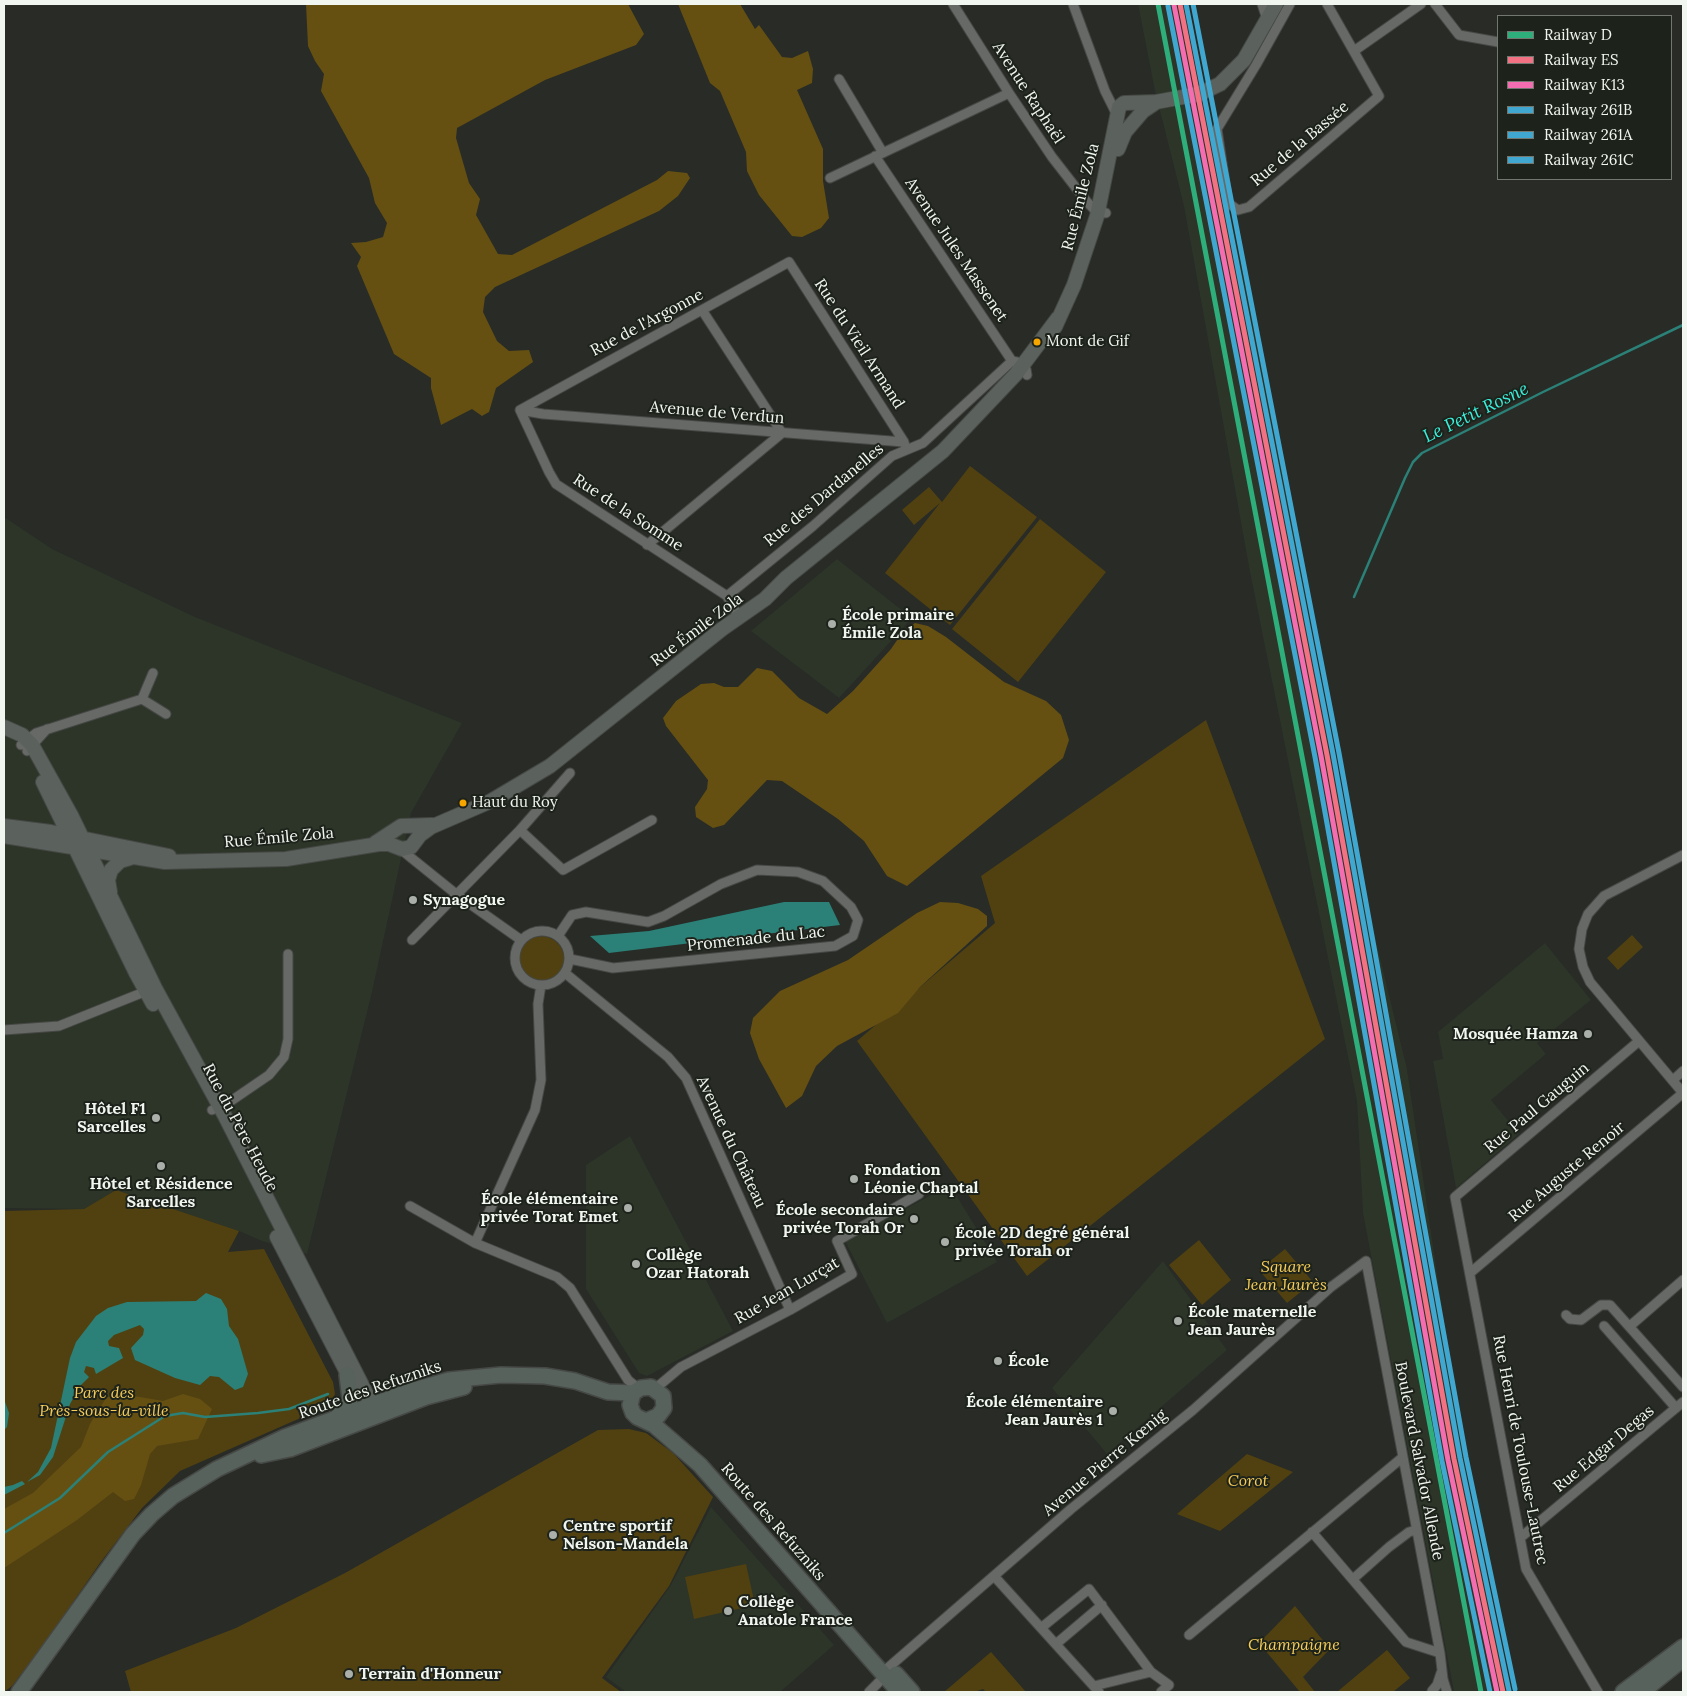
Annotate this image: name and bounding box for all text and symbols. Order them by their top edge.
legend [1497,15,1672,180]
text: Railway D [1544,25,1612,44]
street label: Avenue Raphaël [988,39,1068,147]
text: Railway ES [1544,50,1619,69]
text: Railway K13 [1544,75,1625,94]
street label: Rue de la Bassée [1247,97,1353,191]
text: Railway 261B [1544,100,1632,119]
text: Railway 261A [1544,125,1632,144]
street label: Rue Émile Zola [1058,141,1104,253]
text: Railway 261C [1544,150,1633,169]
street label: Avenue Jules Massenet [901,174,1011,326]
street label: Rue du Vieil Armand [810,275,908,413]
street label: Rue de l'Argonne [587,285,707,361]
place label: Mont de Gif [1046,333,1129,351]
marker: Mont de Gif [1032,337,1042,347]
water label: Le Petit Rosne [1420,378,1532,448]
street label: Avenue de Verdun [649,398,785,428]
street label: Rue des Dardanelles [760,439,888,551]
street label: Rue de la Somme [569,470,687,556]
street label: Rue Émile Zola [647,589,747,671]
place label: École primaire Émile Zola [842,605,954,643]
marker: École primaire Émile Zola [826,618,838,630]
place label: Haut du Roy [472,794,558,812]
marker: Haut du Roy [458,798,468,808]
street label: Rue Émile Zola [223,824,335,852]
place label: Synagogue [423,890,505,910]
marker: Synagogue [407,894,419,906]
street label: Promenade du Lac [686,922,826,956]
place label: Mosquée Hamza [1453,1024,1578,1044]
marker: Mosquée Hamza [1582,1028,1594,1040]
street label: Rue Paul Gauguin [1481,1059,1593,1157]
street label: Rue du Père Heude [198,1061,282,1195]
street label: Avenue du Château [692,1073,770,1211]
place label: Hôtel F1 Sarcelles [77,1099,146,1137]
marker: Hôtel F1 Sarcelles [150,1112,162,1124]
street label: Rue Auguste Renoir [1505,1118,1629,1226]
marker: Hôtel et Résidence Sarcelles [155,1160,167,1172]
place label: Fondation Léonie Chaptal [864,1160,979,1198]
marker: Fondation Léonie Chaptal [848,1173,860,1185]
place label: Hôtel et Résidence Sarcelles [90,1174,232,1212]
place label: École élémentaire privée Torat Emet [481,1189,618,1227]
place label: École secondaire privée Torah Or [776,1200,904,1238]
marker: École élémentaire privée Torat Emet [622,1202,634,1214]
marker: École secondaire privée Torah Or [908,1213,920,1225]
place label: École 2D degré général privée Torah or [955,1223,1129,1261]
marker: École 2D degré général privée Torah or [939,1236,951,1248]
place label: Collège Ozar Hatorah [646,1245,749,1283]
street label: Rue Jean Lurçat [731,1253,843,1329]
park label: Square Jean Jaurès [1245,1257,1327,1295]
marker: Collège Ozar Hatorah [630,1258,642,1270]
place label: École maternelle Jean Jaurès [1188,1302,1316,1340]
marker: École maternelle Jean Jaurès [1172,1315,1184,1327]
street label: Rue Henri de Toulouse-Lautrec [1488,1333,1552,1567]
place label: École [1008,1351,1049,1371]
marker: École [992,1355,1004,1367]
street label: Route des Refuzniks [296,1357,444,1423]
street label: Boulevard Salvador Allende [1390,1360,1448,1562]
park label: Parc des Près-sous-la-ville [39,1383,169,1421]
place label: École élémentaire Jean Jaurès 1 [966,1392,1103,1430]
street label: Rue Edgar Degas [1550,1401,1658,1497]
marker: École élémentaire Jean Jaurès 1 [1107,1405,1119,1417]
street label: Avenue Pierre Kœnig [1039,1406,1171,1520]
street label: Route des Refuzniks [717,1459,829,1585]
park label: Corot [1228,1471,1268,1491]
place label: Centre sportif Nelson-Mandela [563,1516,688,1554]
marker: Centre sportif Nelson-Mandela [547,1529,559,1541]
place label: Collège Anatole France [738,1592,853,1630]
marker: Collège Anatole France [722,1605,734,1617]
park label: Champaigne [1248,1635,1340,1655]
place label: Terrain d'Honneur [359,1664,501,1684]
marker: Terrain d'Honneur [343,1668,355,1680]

